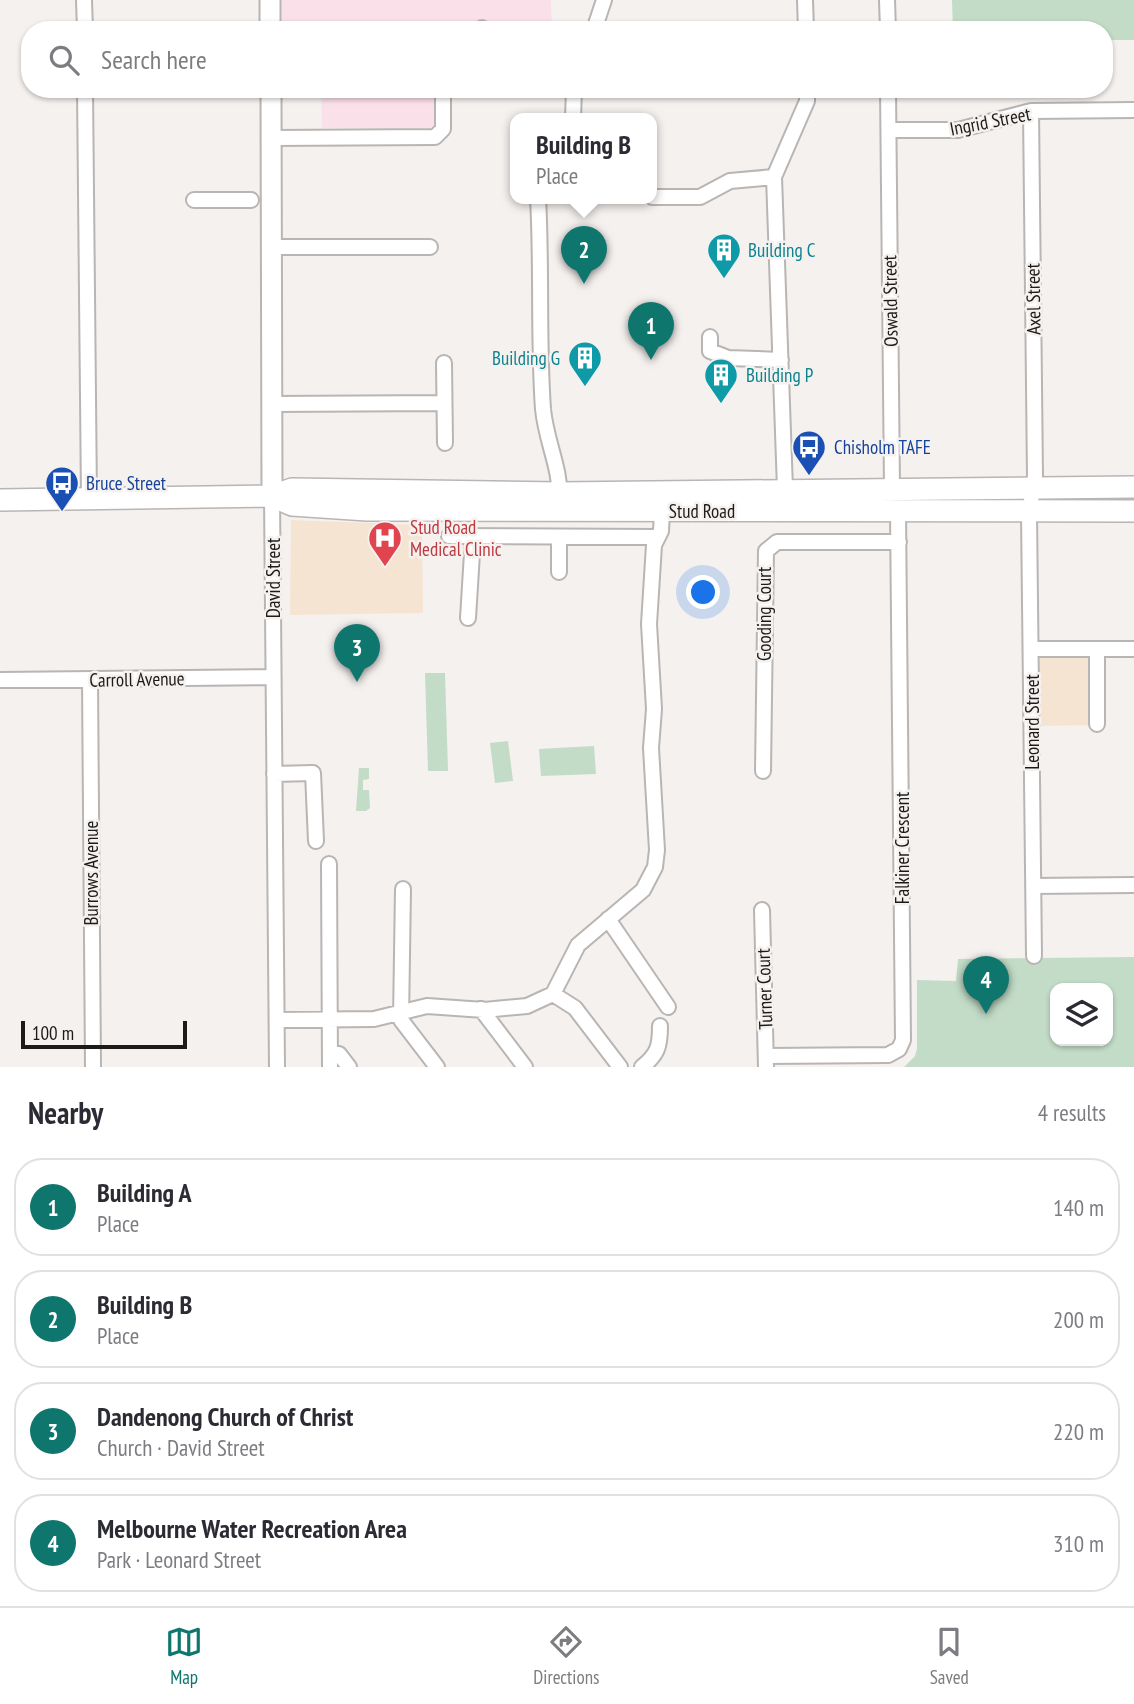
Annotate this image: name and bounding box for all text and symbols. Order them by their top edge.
search box [21,21,1113,98]
icon: search [45,41,83,79]
text: Search here [101,43,207,76]
street label: Ingrid Street [948,101,1033,141]
popup [510,113,657,204]
text: Building B [536,128,631,161]
text: Place [536,161,578,190]
pin: 2 [561,226,607,284]
building icon: Building C [705,231,743,280]
place label: Building C [748,238,816,262]
street label: Oswald Street [877,254,903,347]
street label: Axel Street [1020,262,1046,335]
pin: 1 [628,302,674,360]
building icon: Building G [566,339,604,388]
place label: Building G [492,346,560,370]
building icon: Building P [702,356,740,405]
place label: Building P [746,363,814,387]
bus stop icon: Chisholm TAFE [790,428,828,477]
place label: Chisholm TAFE [834,435,931,459]
bus stop icon: Bruce Street [43,464,81,513]
place label: Bruce Street [86,471,167,495]
street label: Stud Road [669,499,735,523]
place label: Stud Road Medical Clinic [410,515,502,561]
hospital icon: Stud Road Medical Clinic [366,519,404,568]
street label: David Street [261,537,285,618]
street label: Gooding Court [752,566,776,661]
your location [686,575,720,609]
pin: 3 [334,624,380,682]
street label: Carroll Avenue [89,666,185,692]
street label: Leonard Street [1020,673,1044,770]
street label: Falkiner Crescent [890,791,914,904]
street label: Burrows Avenue [79,820,103,925]
street label: Turner Court [751,947,777,1030]
pin: 4 [963,956,1009,1014]
map controls [1050,983,1113,1046]
button: layers [1050,983,1113,1046]
scale bar [21,1018,187,1050]
text: 100 m [32,1021,74,1045]
text: Nearby [28,1093,103,1132]
text: 4 results [1038,1098,1106,1127]
text: Building A [97,1176,192,1209]
text: 1 [48,1193,59,1222]
text: 140 m [1053,1193,1104,1222]
text: Place [97,1209,139,1238]
text: Building B [97,1288,192,1321]
text: 2 [48,1305,59,1334]
text: 200 m [1053,1305,1104,1334]
text: Place [97,1321,139,1350]
text: Dandenong Church of Christ [97,1400,353,1433]
text: 3 [48,1417,59,1446]
text: 220 m [1053,1417,1104,1446]
text: Church · David Street [97,1433,265,1462]
text: Melbourne Water Recreation Area [97,1512,407,1545]
text: 4 [48,1529,59,1558]
text: 310 m [1053,1529,1104,1558]
text: Park · Leonard Street [97,1545,261,1574]
tab: Map [165,1623,203,1689]
tab: Directions [533,1623,599,1689]
tab: Saved [930,1623,969,1689]

